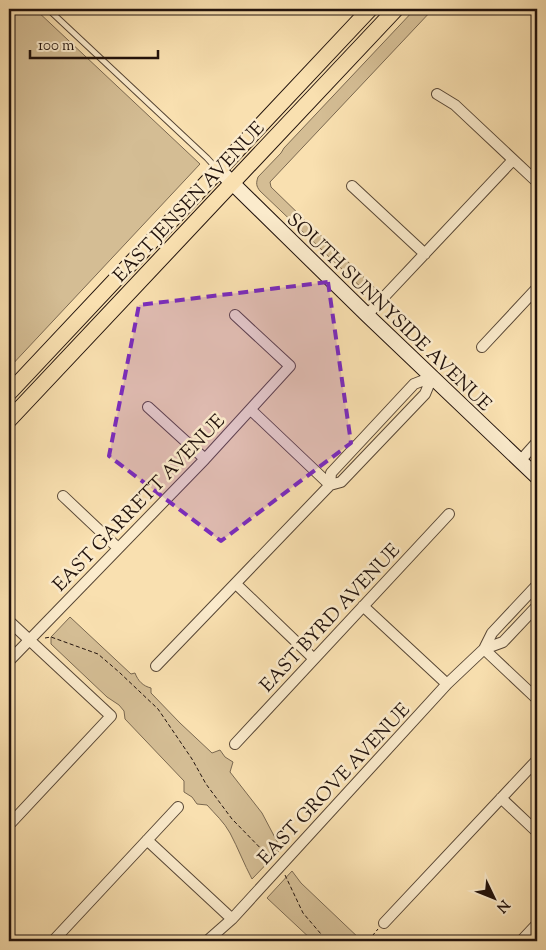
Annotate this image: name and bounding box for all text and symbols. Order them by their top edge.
scale bar [30,28,158,60]
text: 100 m [38,36,75,57]
street label: EAST JENSEN AVENUE [108,116,272,289]
street label: SOUTH SUNNYSIDE AVENUE [280,207,497,419]
street label: EAST GARRETT AVENUE [48,409,232,599]
street label: EAST BYRD AVENUE [255,538,407,699]
street label: EAST GROVE AVENUE [253,697,417,872]
north arrow [468,872,518,922]
text: N [491,895,513,916]

